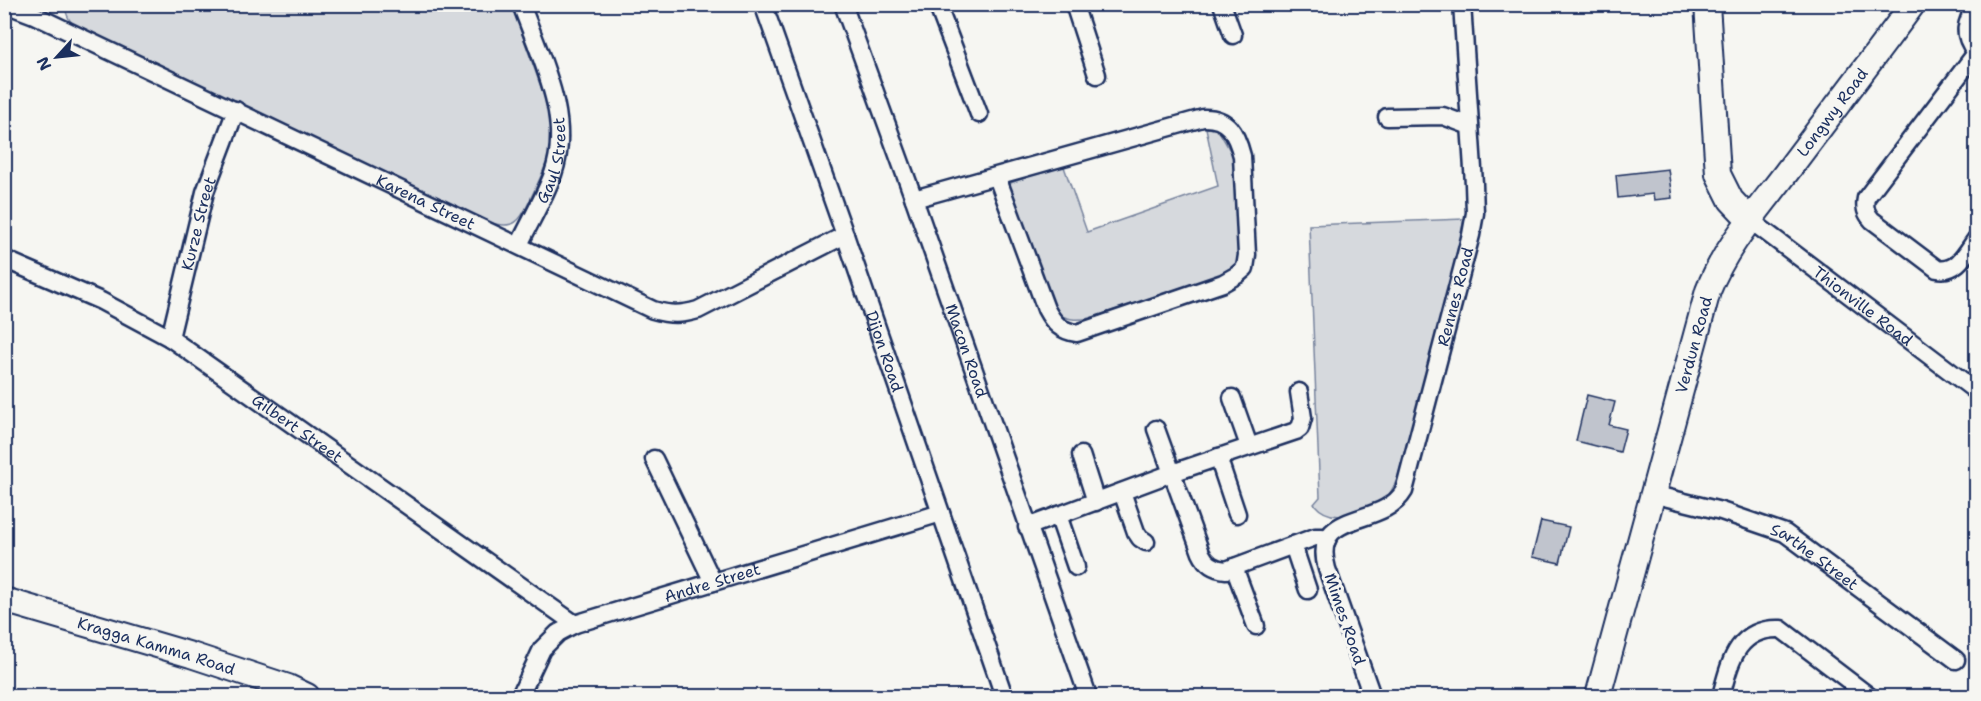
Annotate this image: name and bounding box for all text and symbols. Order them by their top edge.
north arrow [27,27,87,87]
text: N [32,53,56,74]
street label: Longwy Road [1792,63,1872,161]
street label: Gayl Street [531,116,570,207]
street label: Karena Street [373,169,479,234]
street label: Kurze Street [176,173,221,273]
street label: Rennes Road [1432,245,1478,348]
street label: Thionville Road [1809,261,1917,350]
street label: Verdun Road [1670,294,1717,396]
street label: Macon Road [941,301,993,400]
street label: Dijon Road [861,308,909,395]
street label: Gilbert Street [248,389,347,467]
street label: Sarthe Street [1768,518,1863,595]
street label: Andre Street [661,558,763,607]
street label: Mimes Road [1319,570,1371,668]
street label: Kragga Kamma Road [75,612,238,679]

